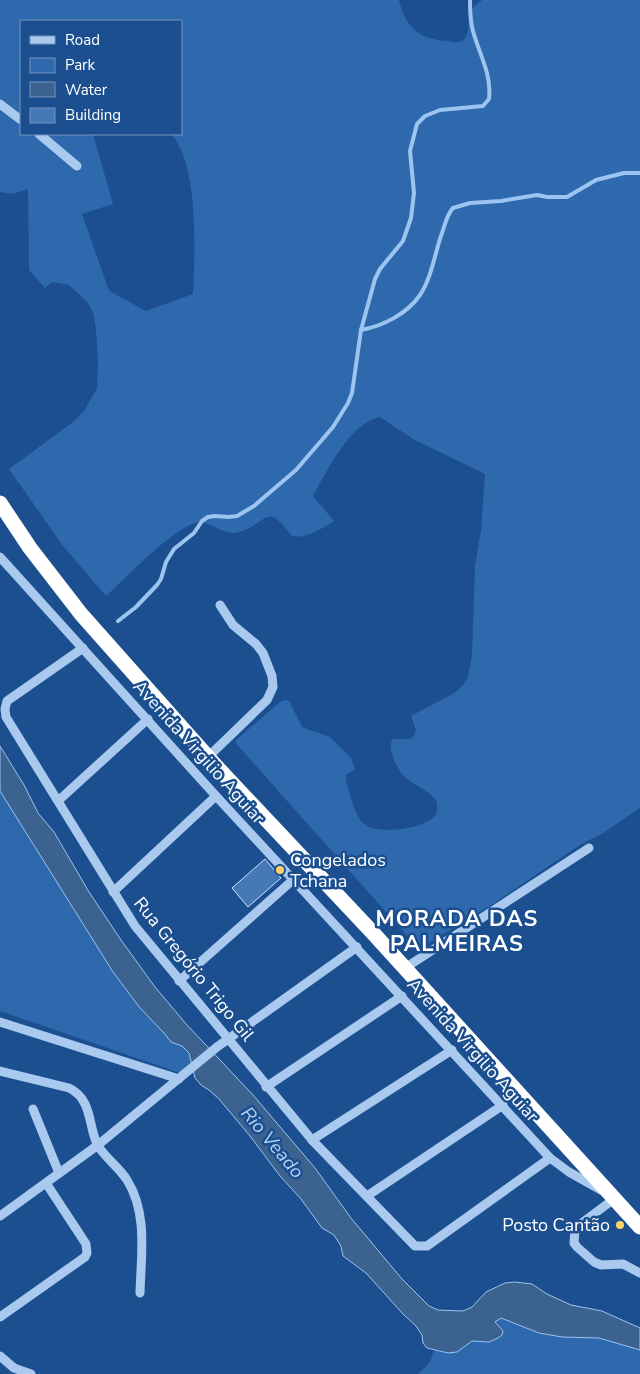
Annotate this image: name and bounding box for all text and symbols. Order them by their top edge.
legend [20,20,182,135]
text: Road [65,30,100,50]
text: Park [65,55,95,75]
text: Water [65,80,108,100]
text: Building [65,105,121,125]
street label: Avenida Virgilio Aguiar [128,675,271,830]
place label: Congelados Tchana [290,848,386,893]
marker: Congelados Tchana [274,864,286,876]
street label: Rua Gregório Trigo Gil [128,892,260,1047]
district label: MORADA DAS PALMEIRAS [376,904,538,959]
street label: Avenida Virgilio Aguiar [402,973,545,1128]
water label: Rio Veado [235,1101,310,1184]
place label: Posto Cantão [502,1213,610,1237]
marker: Posto Cantão [614,1219,626,1231]

